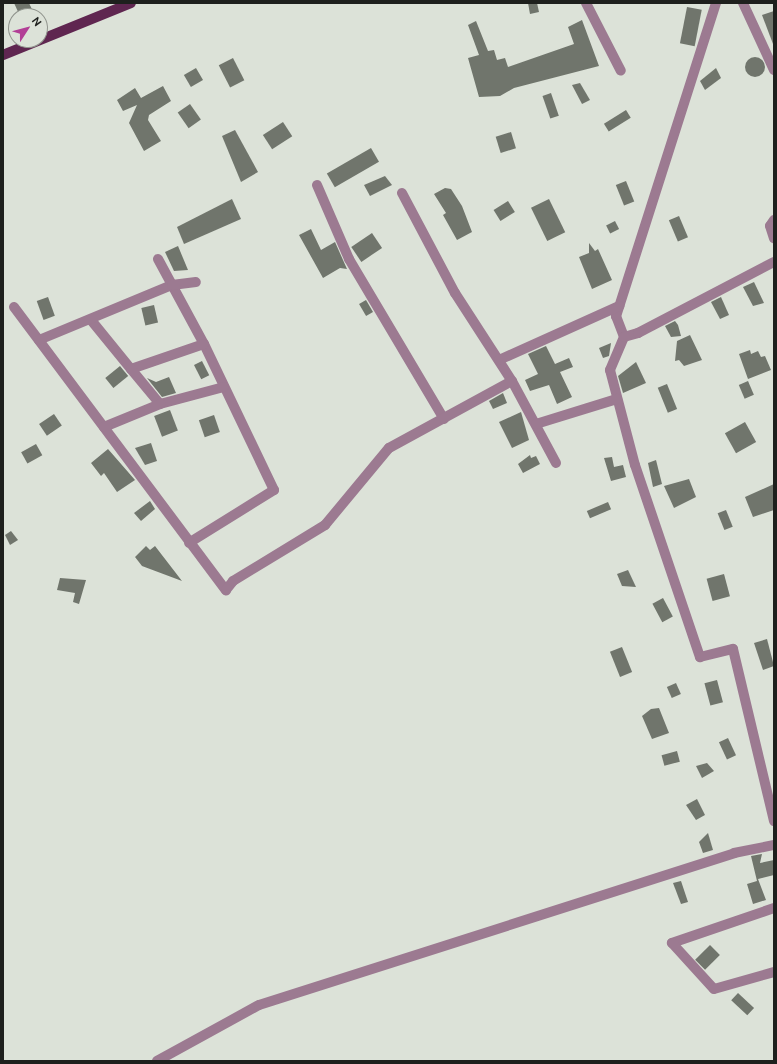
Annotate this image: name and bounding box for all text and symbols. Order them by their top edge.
north arrow [8,8,48,48]
text: N [30,15,44,28]

